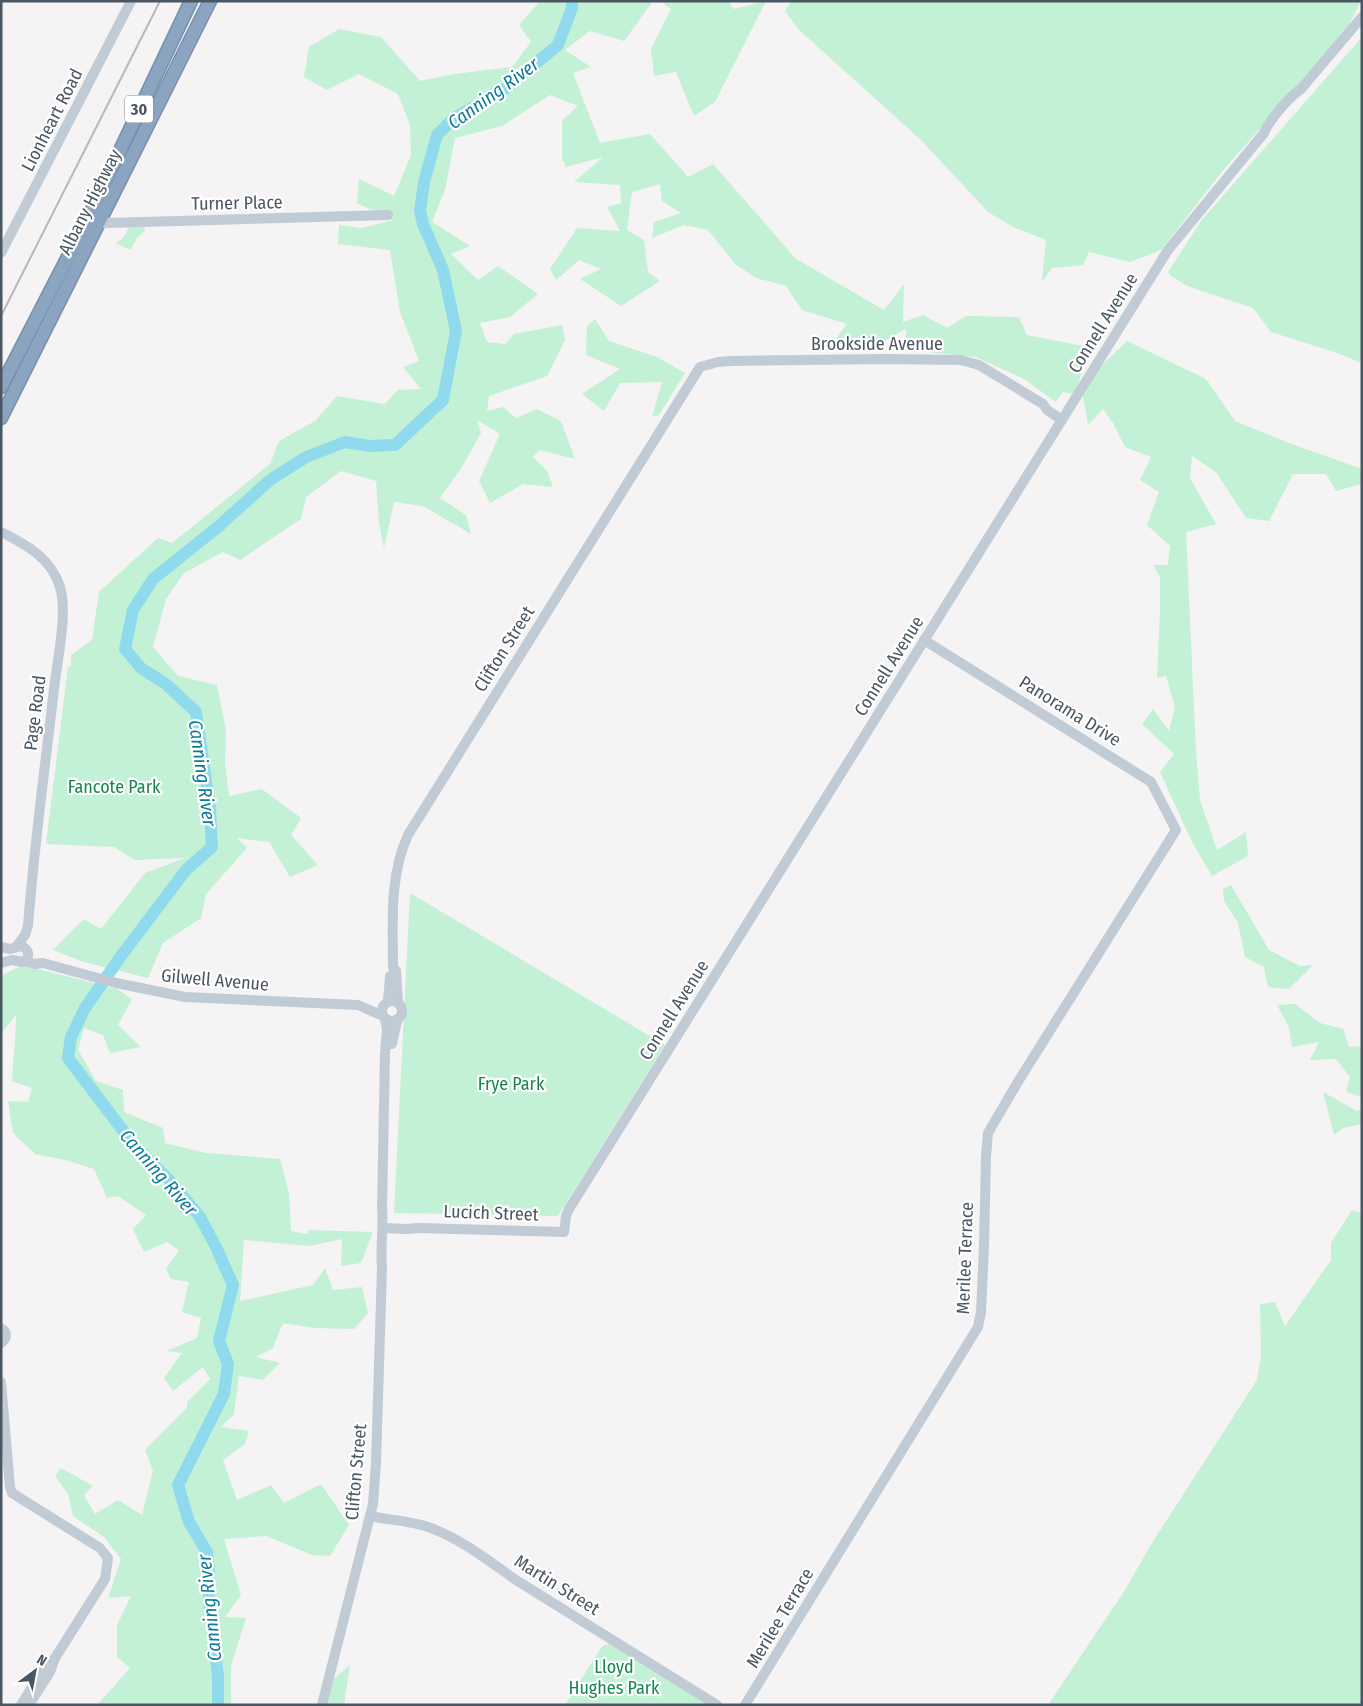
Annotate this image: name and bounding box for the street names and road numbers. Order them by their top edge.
street label: Lionheart Road [17,65,87,175]
road number: 30 [125,96,153,122]
street label: Albany Highway [54,146,126,258]
street label: Turner Place [191,191,283,215]
street label: Connell Avenue [1063,269,1143,377]
street label: Brookside Avenue [811,333,943,355]
street label: Clifton Street [469,602,539,696]
street label: Connell Avenue [849,612,929,720]
street label: Panorama Drive [1015,671,1125,751]
street label: Page Road [19,674,51,752]
street label: Connell Avenue [634,956,714,1064]
street label: Gilwell Avenue [160,964,270,996]
street label: Lucich Street [443,1200,539,1226]
street label: Merilee Terrace [952,1201,978,1315]
street label: Clifton Street [341,1423,371,1521]
street label: Martin Street [510,1550,604,1620]
street label: Merilee Terrace [742,1564,818,1672]

